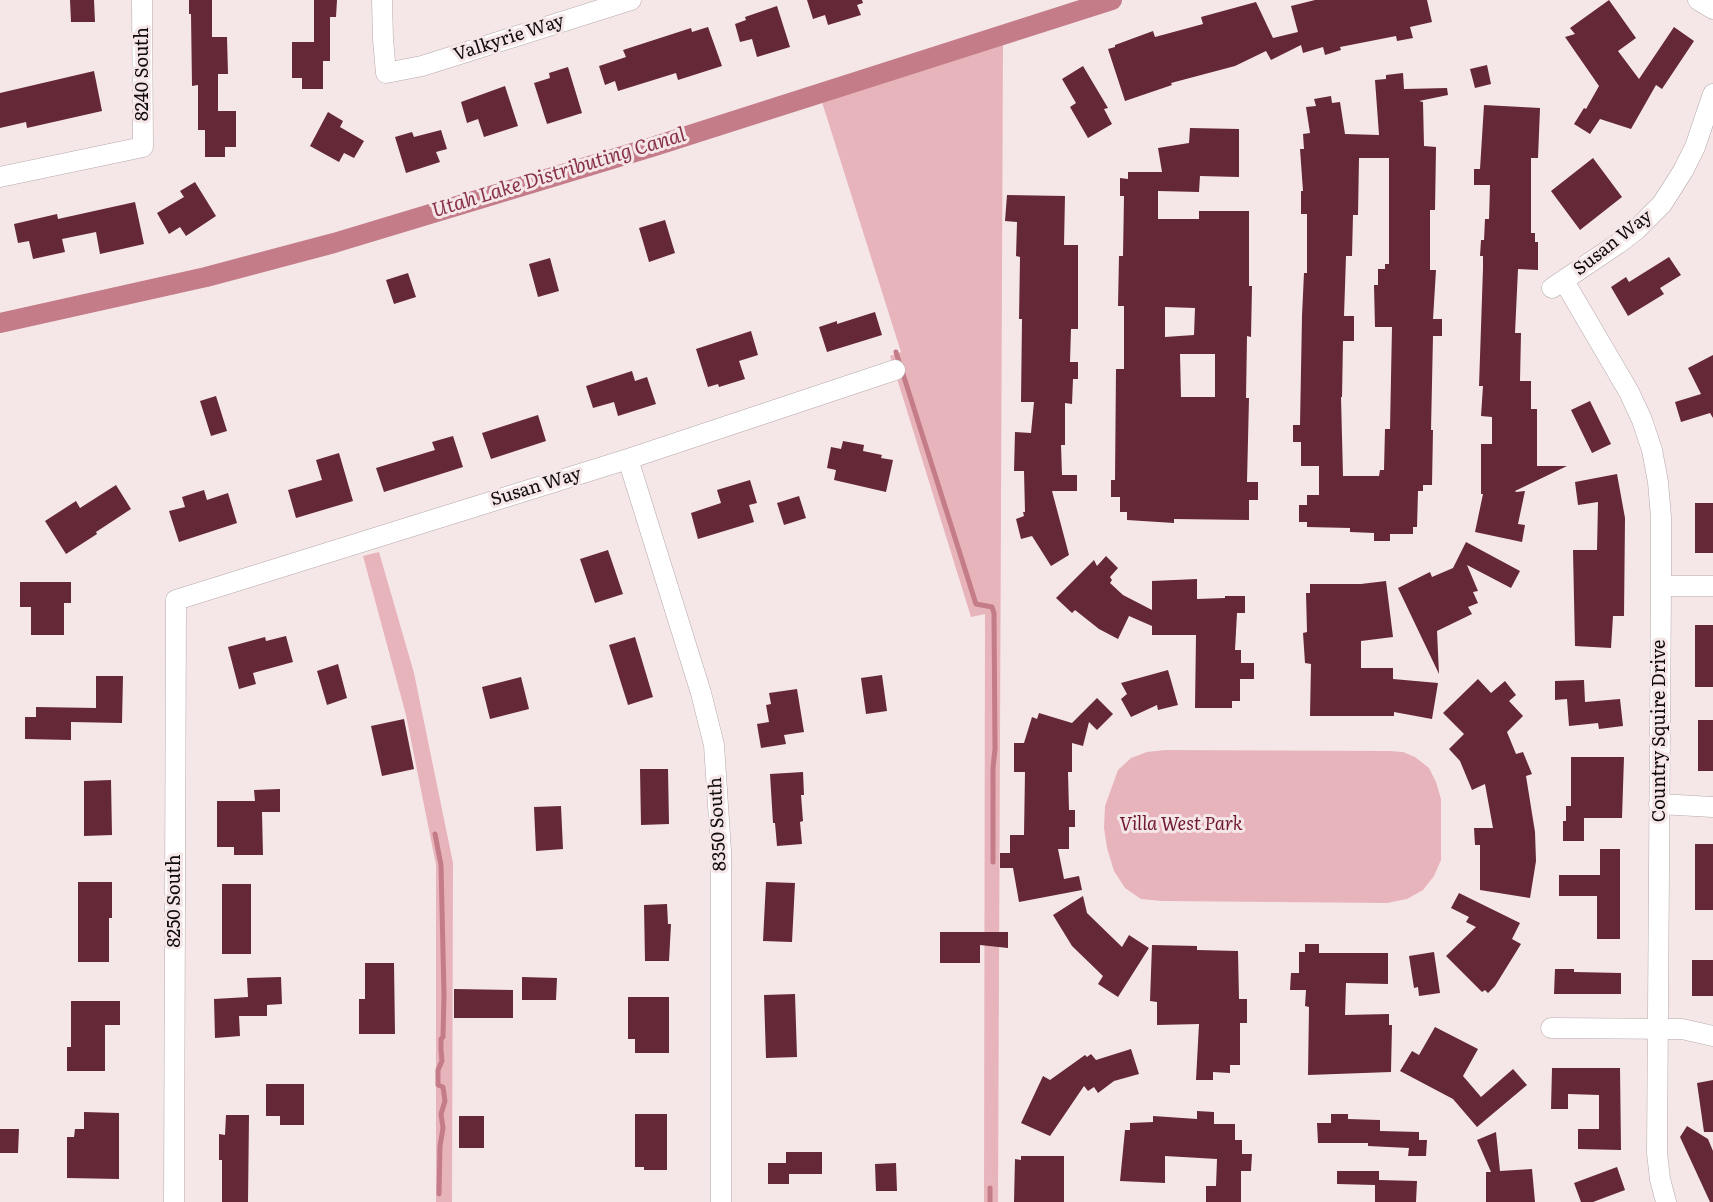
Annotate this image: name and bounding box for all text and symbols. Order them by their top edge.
street label: Valkyrie Way [451,10,567,66]
street label: 8240 South [132,27,154,121]
water label: Utah Lake Distributing Canal [429,123,689,223]
street label: Susan Way [1569,206,1657,280]
street label: Susan Way [488,463,584,511]
street label: Country Squire Drive [1649,640,1671,822]
street label: 8350 South [705,776,731,872]
park label: Villa West Park [1119,814,1243,836]
street label: 8250 South [164,854,186,948]

